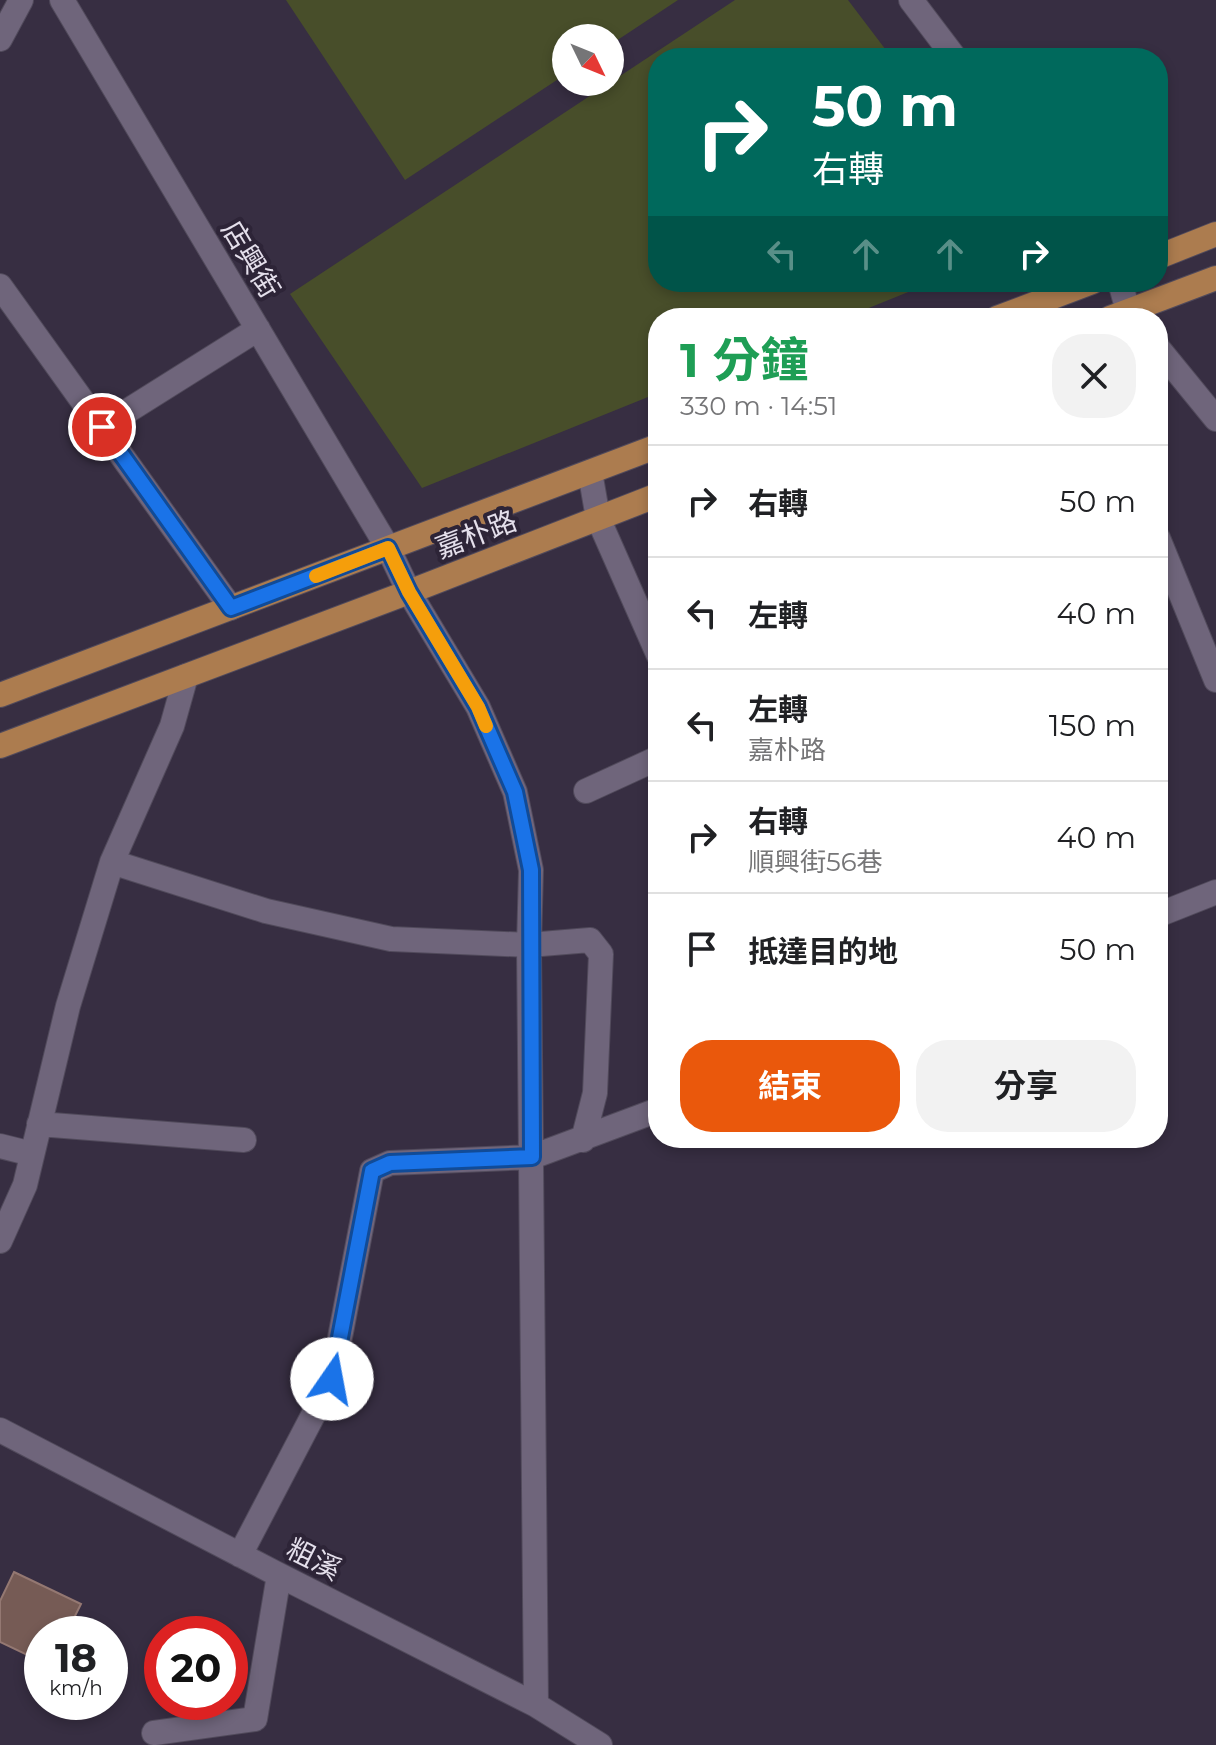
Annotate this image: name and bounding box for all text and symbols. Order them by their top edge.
north arrow [552,24,624,96]
map controls [552,24,624,96]
text: 50 m [812,72,958,140]
icon: right [680,80,784,184]
text: 右轉 [812,147,884,191]
street label: 店興街 [215,214,287,304]
icon: left [760,232,804,276]
icon: ahead [844,232,888,276]
icon: ahead [928,232,972,276]
icon: right [1012,232,1056,276]
text: 1 分鐘 [680,331,808,389]
button: close [1052,334,1136,418]
text: 330 m · 14:51 [680,390,837,422]
pin [68,393,136,461]
icon: arrive [80,405,124,449]
icon: right [680,479,724,523]
text: 50 m [1059,483,1136,520]
text: 右轉 [748,485,808,522]
street label: 嘉朴路 [431,503,521,565]
icon: left [680,591,724,635]
text: 40 m [1057,595,1136,632]
text: 左轉 [748,597,808,634]
text: 左轉 [748,691,808,728]
icon: left [680,703,724,747]
text: 150 m [1049,707,1136,744]
text: 嘉朴路 [748,734,826,766]
text: 右轉 [748,803,808,840]
icon: right [680,815,724,859]
text: 40 m [1057,819,1136,856]
text: 順興街56巷 [748,846,883,878]
icon: arrive [680,927,724,971]
text: 50 m [1059,931,1136,968]
text: 抵達目的地 [748,933,898,970]
button: 結束 [680,1040,900,1132]
button: 分享 [916,1040,1136,1132]
position arrow [290,1337,374,1421]
street label: 粗溪 [281,1531,347,1587]
speed limit sign: 20 [144,1616,248,1720]
text: 18 [55,1633,97,1682]
text: km/h [49,1676,103,1700]

